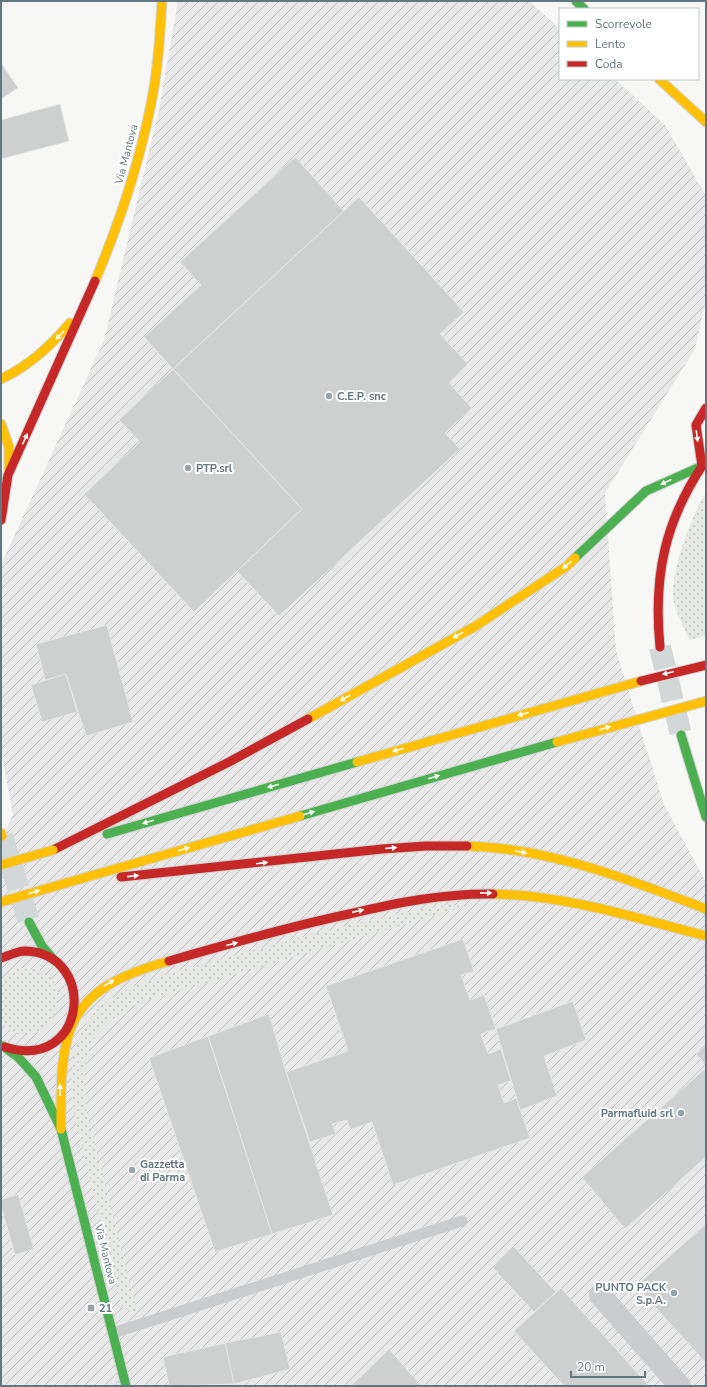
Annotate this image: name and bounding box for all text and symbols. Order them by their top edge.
legend [559,8,699,80]
text: Scorrevole [595,16,652,32]
text: Lento [595,36,626,52]
text: Coda [595,56,623,72]
street label: Via Mantova [111,122,142,187]
one-way arrow [55,330,65,340]
place label: C.E.P. snc [337,389,387,404]
marker: C.E.P. snc [324,391,334,401]
one-way arrow [694,430,700,442]
one-way arrow [22,434,28,445]
place label: PTP.srl [196,461,233,476]
marker: PTP.srl [183,463,193,473]
one-way arrow [661,479,672,485]
one-way arrow [562,560,573,569]
one-way arrow [453,632,464,639]
one-way arrow [662,671,674,677]
one-way arrow [339,695,351,702]
one-way arrow [517,711,529,717]
one-way arrow [599,725,611,731]
one-way arrow [392,747,404,753]
one-way arrow [428,774,440,780]
one-way arrow [267,783,279,789]
one-way arrow [304,810,316,816]
one-way arrow [142,819,154,825]
one-way arrow [385,845,397,852]
one-way arrow [179,846,191,852]
one-way arrow [515,849,527,855]
one-way arrow [256,859,268,866]
one-way arrow [127,873,139,879]
one-way arrow [28,889,40,895]
one-way arrow [480,890,493,896]
one-way arrow [352,908,364,914]
one-way arrow [226,940,238,946]
one-way arrow [103,979,114,986]
one-way arrow [57,1083,63,1096]
place label: Parmafluid srl [601,1106,673,1121]
marker: Parmafluid srl [676,1108,686,1118]
place label: Gazzetta di Parma [140,1157,185,1185]
marker: Gazzetta di Parma [127,1165,137,1175]
street label: Via Mantova [91,1221,120,1286]
place label: PUNTO PACK S.p.A. [595,1280,667,1308]
marker: PUNTO PACK S.p.A. [669,1288,679,1298]
place label: 21 [99,1301,112,1316]
marker: 21 [86,1303,96,1313]
scale bar [571,1353,645,1379]
text: 20 m [577,1359,605,1375]

